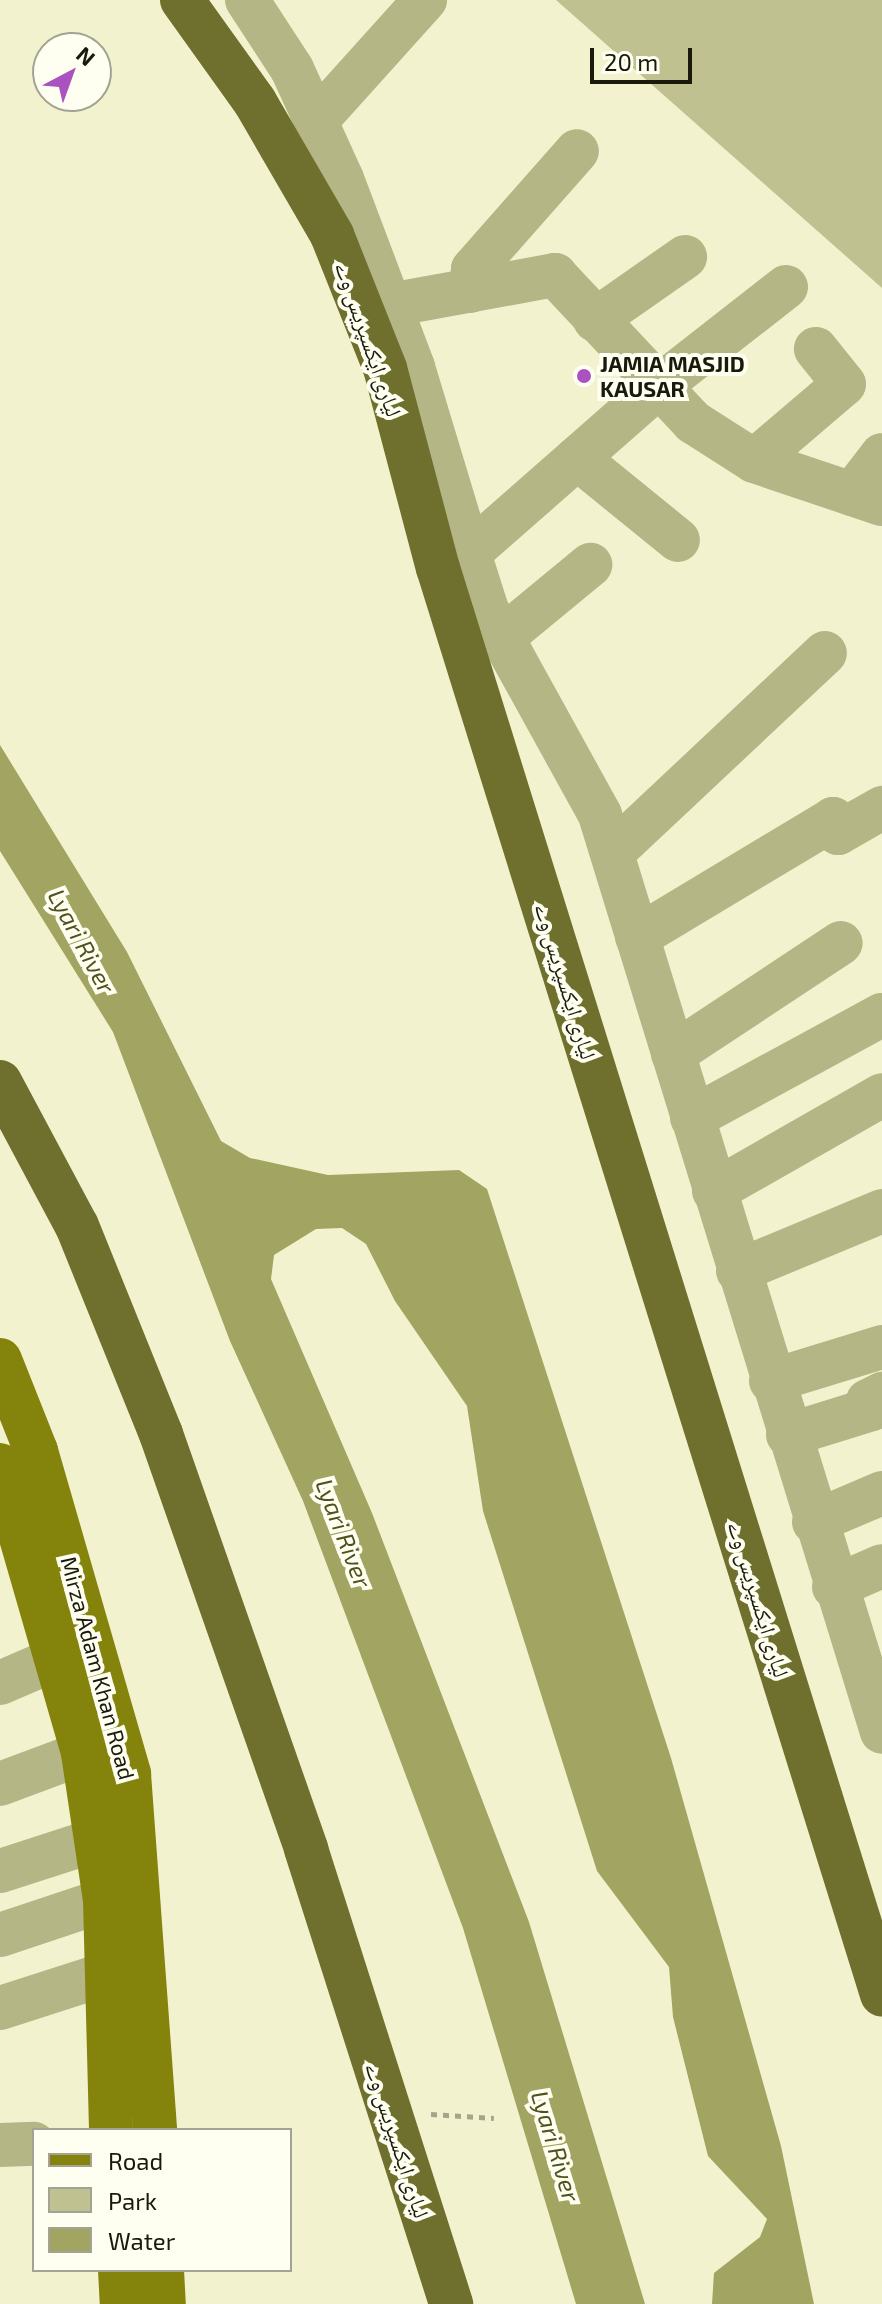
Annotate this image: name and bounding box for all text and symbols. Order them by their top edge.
north arrow [32,32,112,112]
scale bar [594,32,696,82]
text: N [72,40,101,70]
text: 20 m [604,47,658,76]
street label: لیاری ایکسپریس وے [330,258,408,420]
place label: JAMIA MASJID KAUSAR [600,350,745,402]
marker: JAMIA MASJID KAUSAR [575,367,593,385]
water label: Lyari River [42,884,122,998]
street label: لیاری ایکسپریس وے [530,900,602,1062]
water label: Lyari River [310,1475,378,1591]
street label: لیاری ایکسپریس وے [723,1518,795,1680]
street label: Mirza Adam Khan Road [55,1553,141,1783]
street label: لیاری ایکسپریس وے [360,2059,436,2221]
water label: Lyari River [526,2087,586,2205]
legend [32,2128,292,2272]
text: Road [108,2146,163,2175]
text: Park [108,2186,157,2215]
text: Water [108,2226,175,2255]

